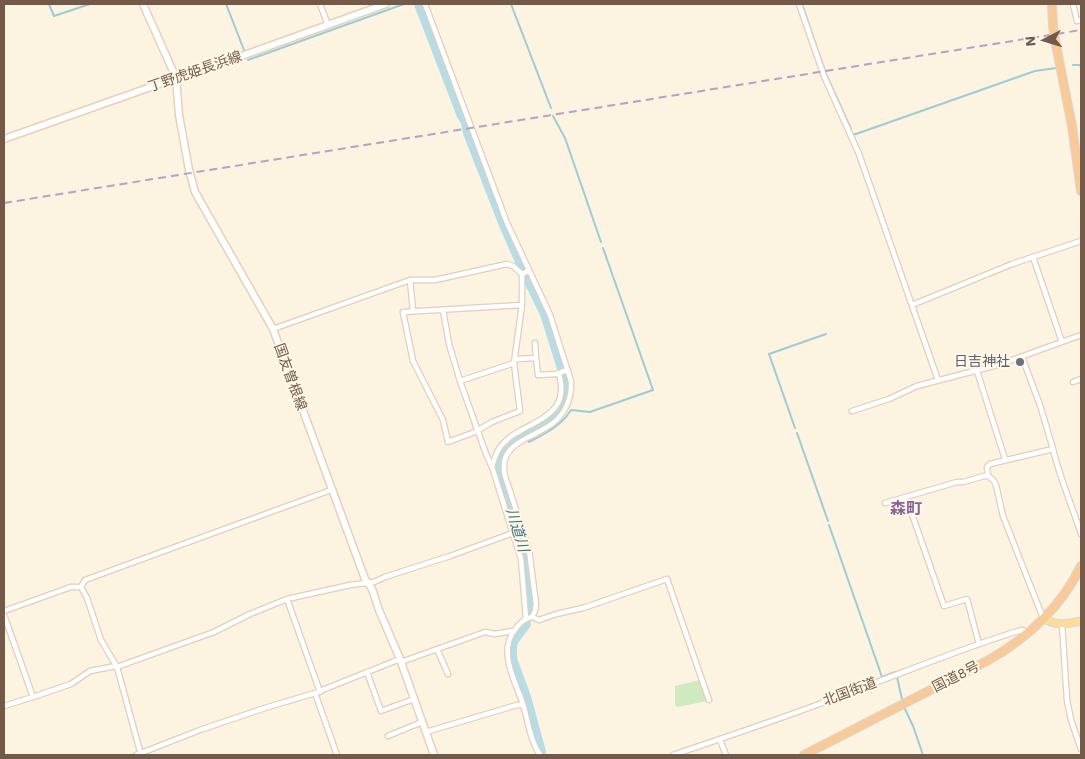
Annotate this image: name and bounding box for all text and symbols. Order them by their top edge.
north arrow [1020,15,1070,65]
text: N [1022,35,1038,47]
street label: 丁野虎姫長浜線 [146,48,244,96]
street label: 国友曽根線 [270,341,310,413]
place label: 日吉神社 [954,354,1010,370]
marker: 日吉神社 [1014,356,1026,368]
district label: 森町 [890,499,922,519]
water label: 川道川 [502,506,532,554]
street label: 国道8号 [930,658,982,696]
street label: 北国街道 [821,675,879,709]

